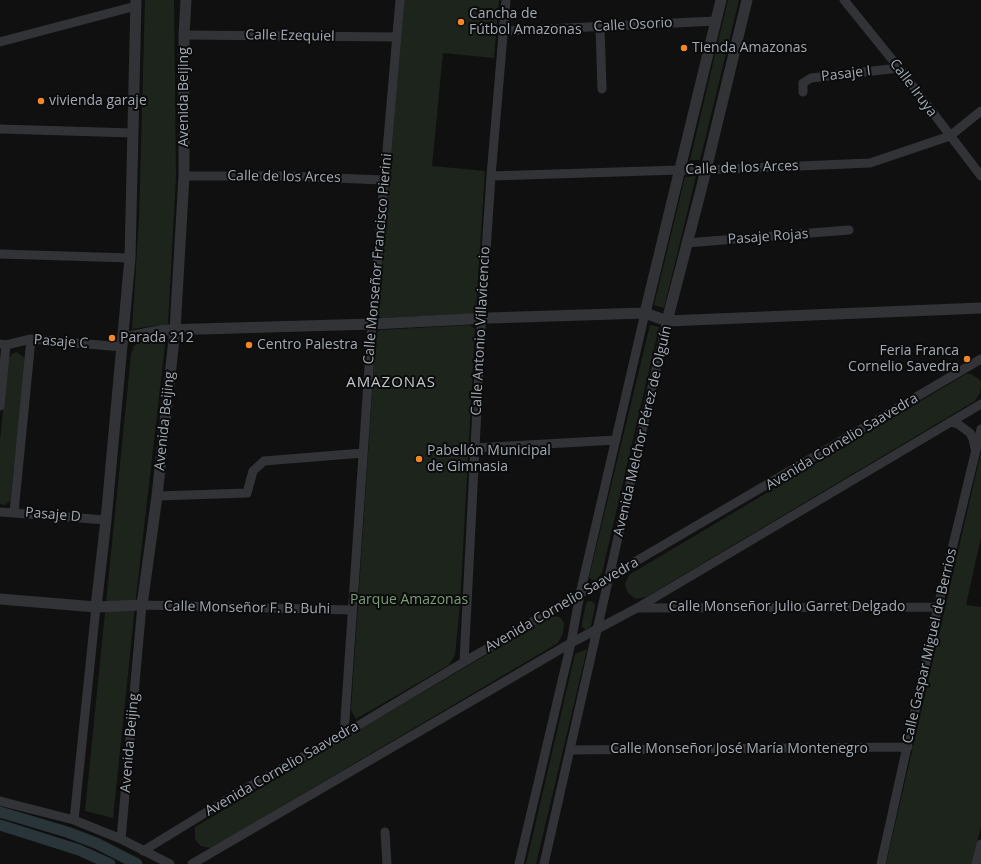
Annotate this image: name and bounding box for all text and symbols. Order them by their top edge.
place label: Cancha de Fútbol Amazonas [469,6,582,38]
street label: Calle Osorio [593,15,673,35]
marker: Cancha de Fútbol Amazonas [456,17,466,27]
street label: Calle Ezequiel [245,27,335,45]
place label: Tienda Amazonas [692,40,807,56]
marker: Tienda Amazonas [679,43,689,53]
street label: Avenida Beijing [176,47,192,147]
street label: Calle Iruya [886,56,940,120]
street label: Pasaje I [820,63,872,85]
place label: vivienda garaje [49,93,147,109]
marker: vivienda garaje [36,96,46,106]
street label: Calle Monseñor Francisco Pierini [360,153,396,365]
street label: Calle de los Arces [685,158,799,178]
street label: Calle de los Arces [227,168,341,186]
street label: Pasaje Rojas [727,226,809,248]
street label: Calle Antonio Villavicencio [468,246,494,416]
street label: Avenida Melchor Pérez de Olguín [611,324,675,538]
place label: Parada 212 [120,330,194,346]
street label: Pasaje C [33,332,89,352]
marker: Parada 212 [107,333,117,343]
place label: Centro Palestra [257,337,358,353]
marker: Centro Palestra [244,340,254,350]
place label: Feria Franca Cornelio Savedra [848,343,959,376]
marker: Feria Franca Cornelio Savedra [962,354,972,364]
street label: Avenida Beijing [151,371,179,471]
district label: AMAZONAS [346,374,436,392]
street label: Avenida Cornelio Saavedra [763,390,921,494]
place label: Pabellón Municipal de Gimnasia [427,443,551,476]
marker: Pabellón Municipal de Gimnasia [414,454,424,464]
street label: Pasaje D [24,504,82,526]
street label: Calle Gaspar Miguel de Berrios [899,547,961,745]
street label: Avenida Cornelio Saavedra [482,554,642,656]
park label: Parque Amazonas [350,592,468,608]
street label: Calle Monseñor F. B. Buhi [164,598,330,618]
street label: Calle Monseñor Julio Garret Delgado [669,599,905,615]
street label: Avenida Beijing [117,693,143,793]
street label: Avenida Cornelio Saavedra [202,718,362,820]
street label: Calle Monseñor José María Montenegro [610,741,868,757]

